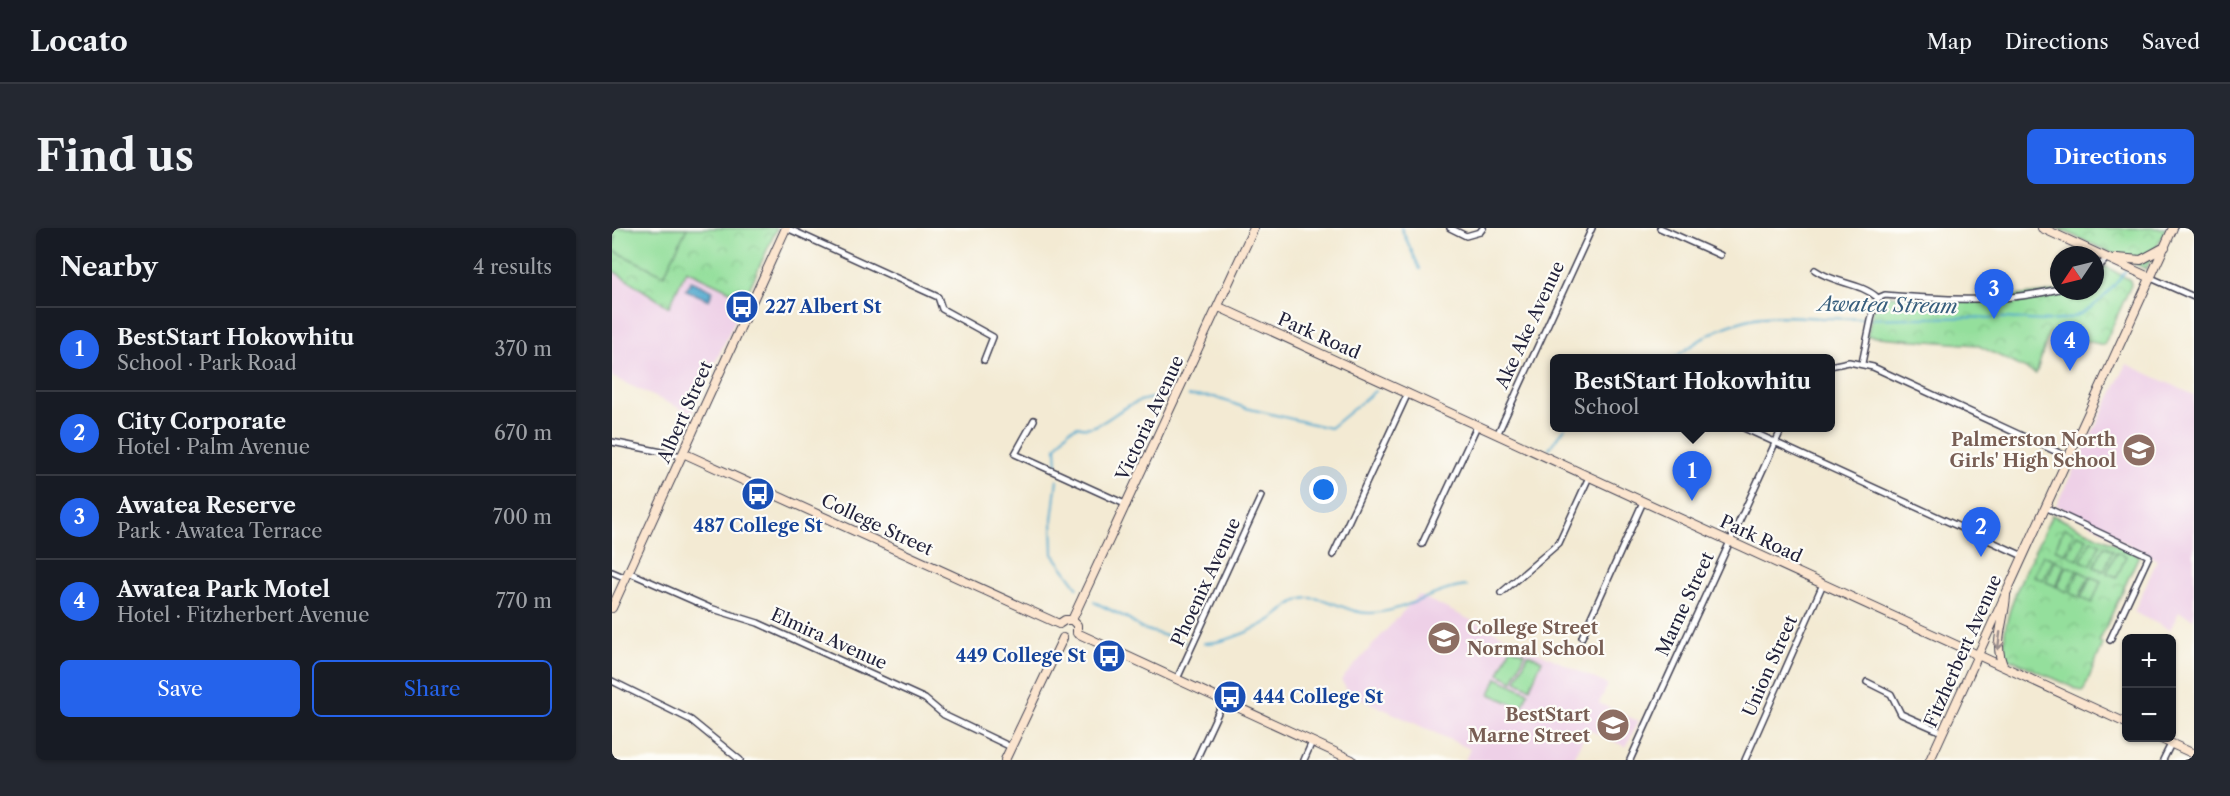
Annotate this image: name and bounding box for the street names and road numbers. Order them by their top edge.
street label: Ake Ake Avenue [1490,258,1569,393]
street label: Park Road [1274,308,1364,364]
street label: Victoria Avenue [1111,352,1189,485]
street label: Albert Street [652,357,718,467]
street label: College Street [818,489,937,561]
street label: Park Road [1716,510,1806,568]
street label: Phoenix Avenue [1167,514,1245,650]
street label: Marne Street [1651,548,1719,660]
street label: Fitzherbert Avenue [1919,571,2007,731]
street label: Elmira Avenue [768,604,890,674]
street label: Union Street [1738,611,1802,720]

